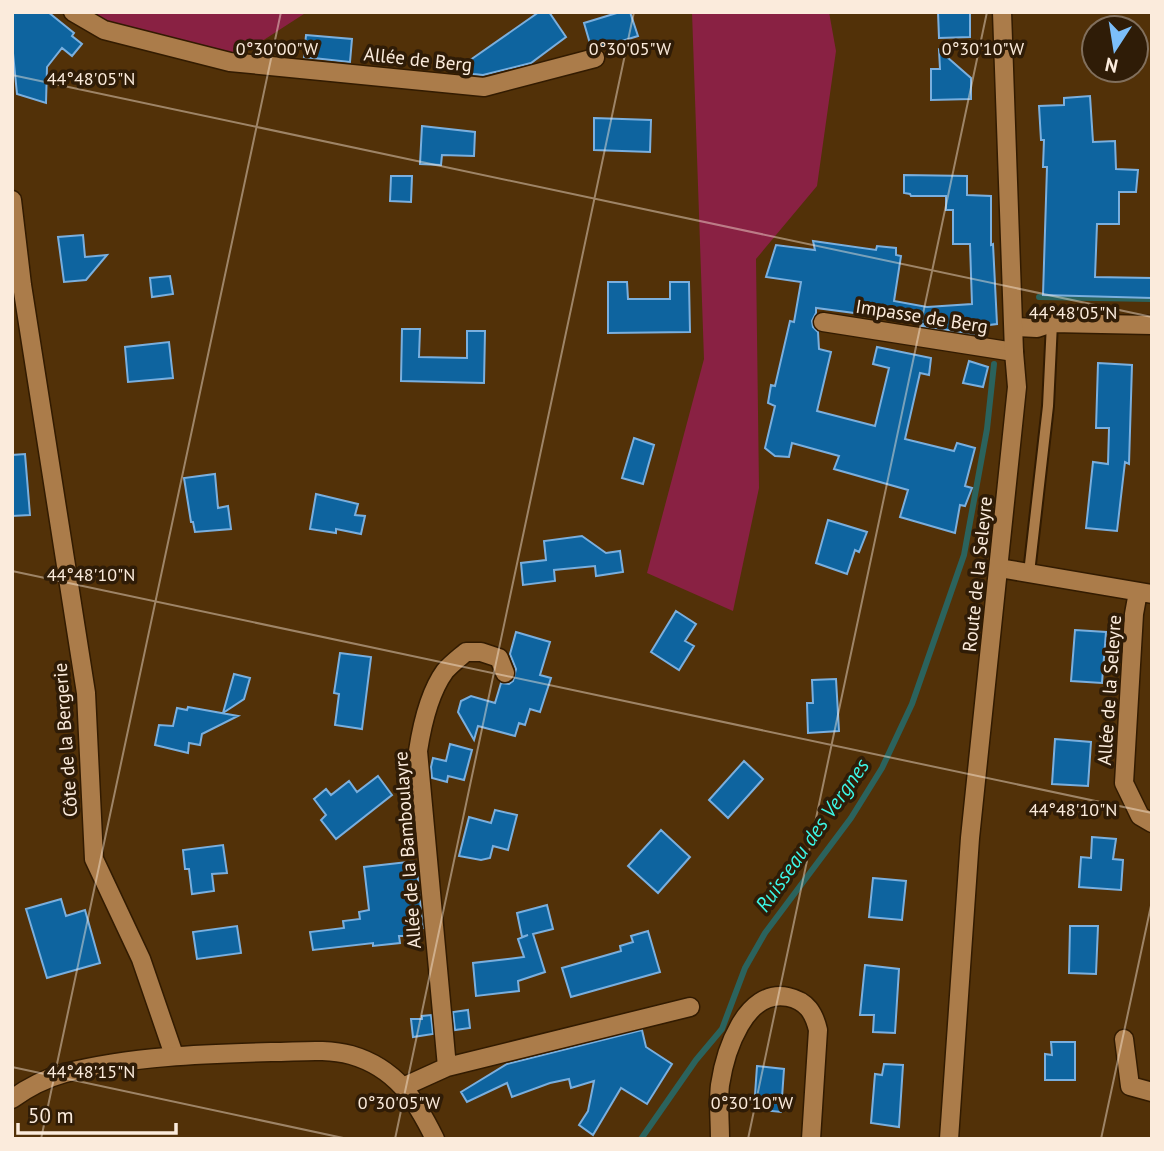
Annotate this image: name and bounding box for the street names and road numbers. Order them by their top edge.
street label: Allée de Berg [363,41,473,77]
street label: Impasse de Berg [854,294,990,338]
street label: Route de la Seleyre [957,495,997,653]
street label: Allée de la Seleyre [1092,614,1126,766]
street label: Côte de la Bergerie [48,662,82,818]
street label: Allée de la Bamboulayre [388,750,426,950]

